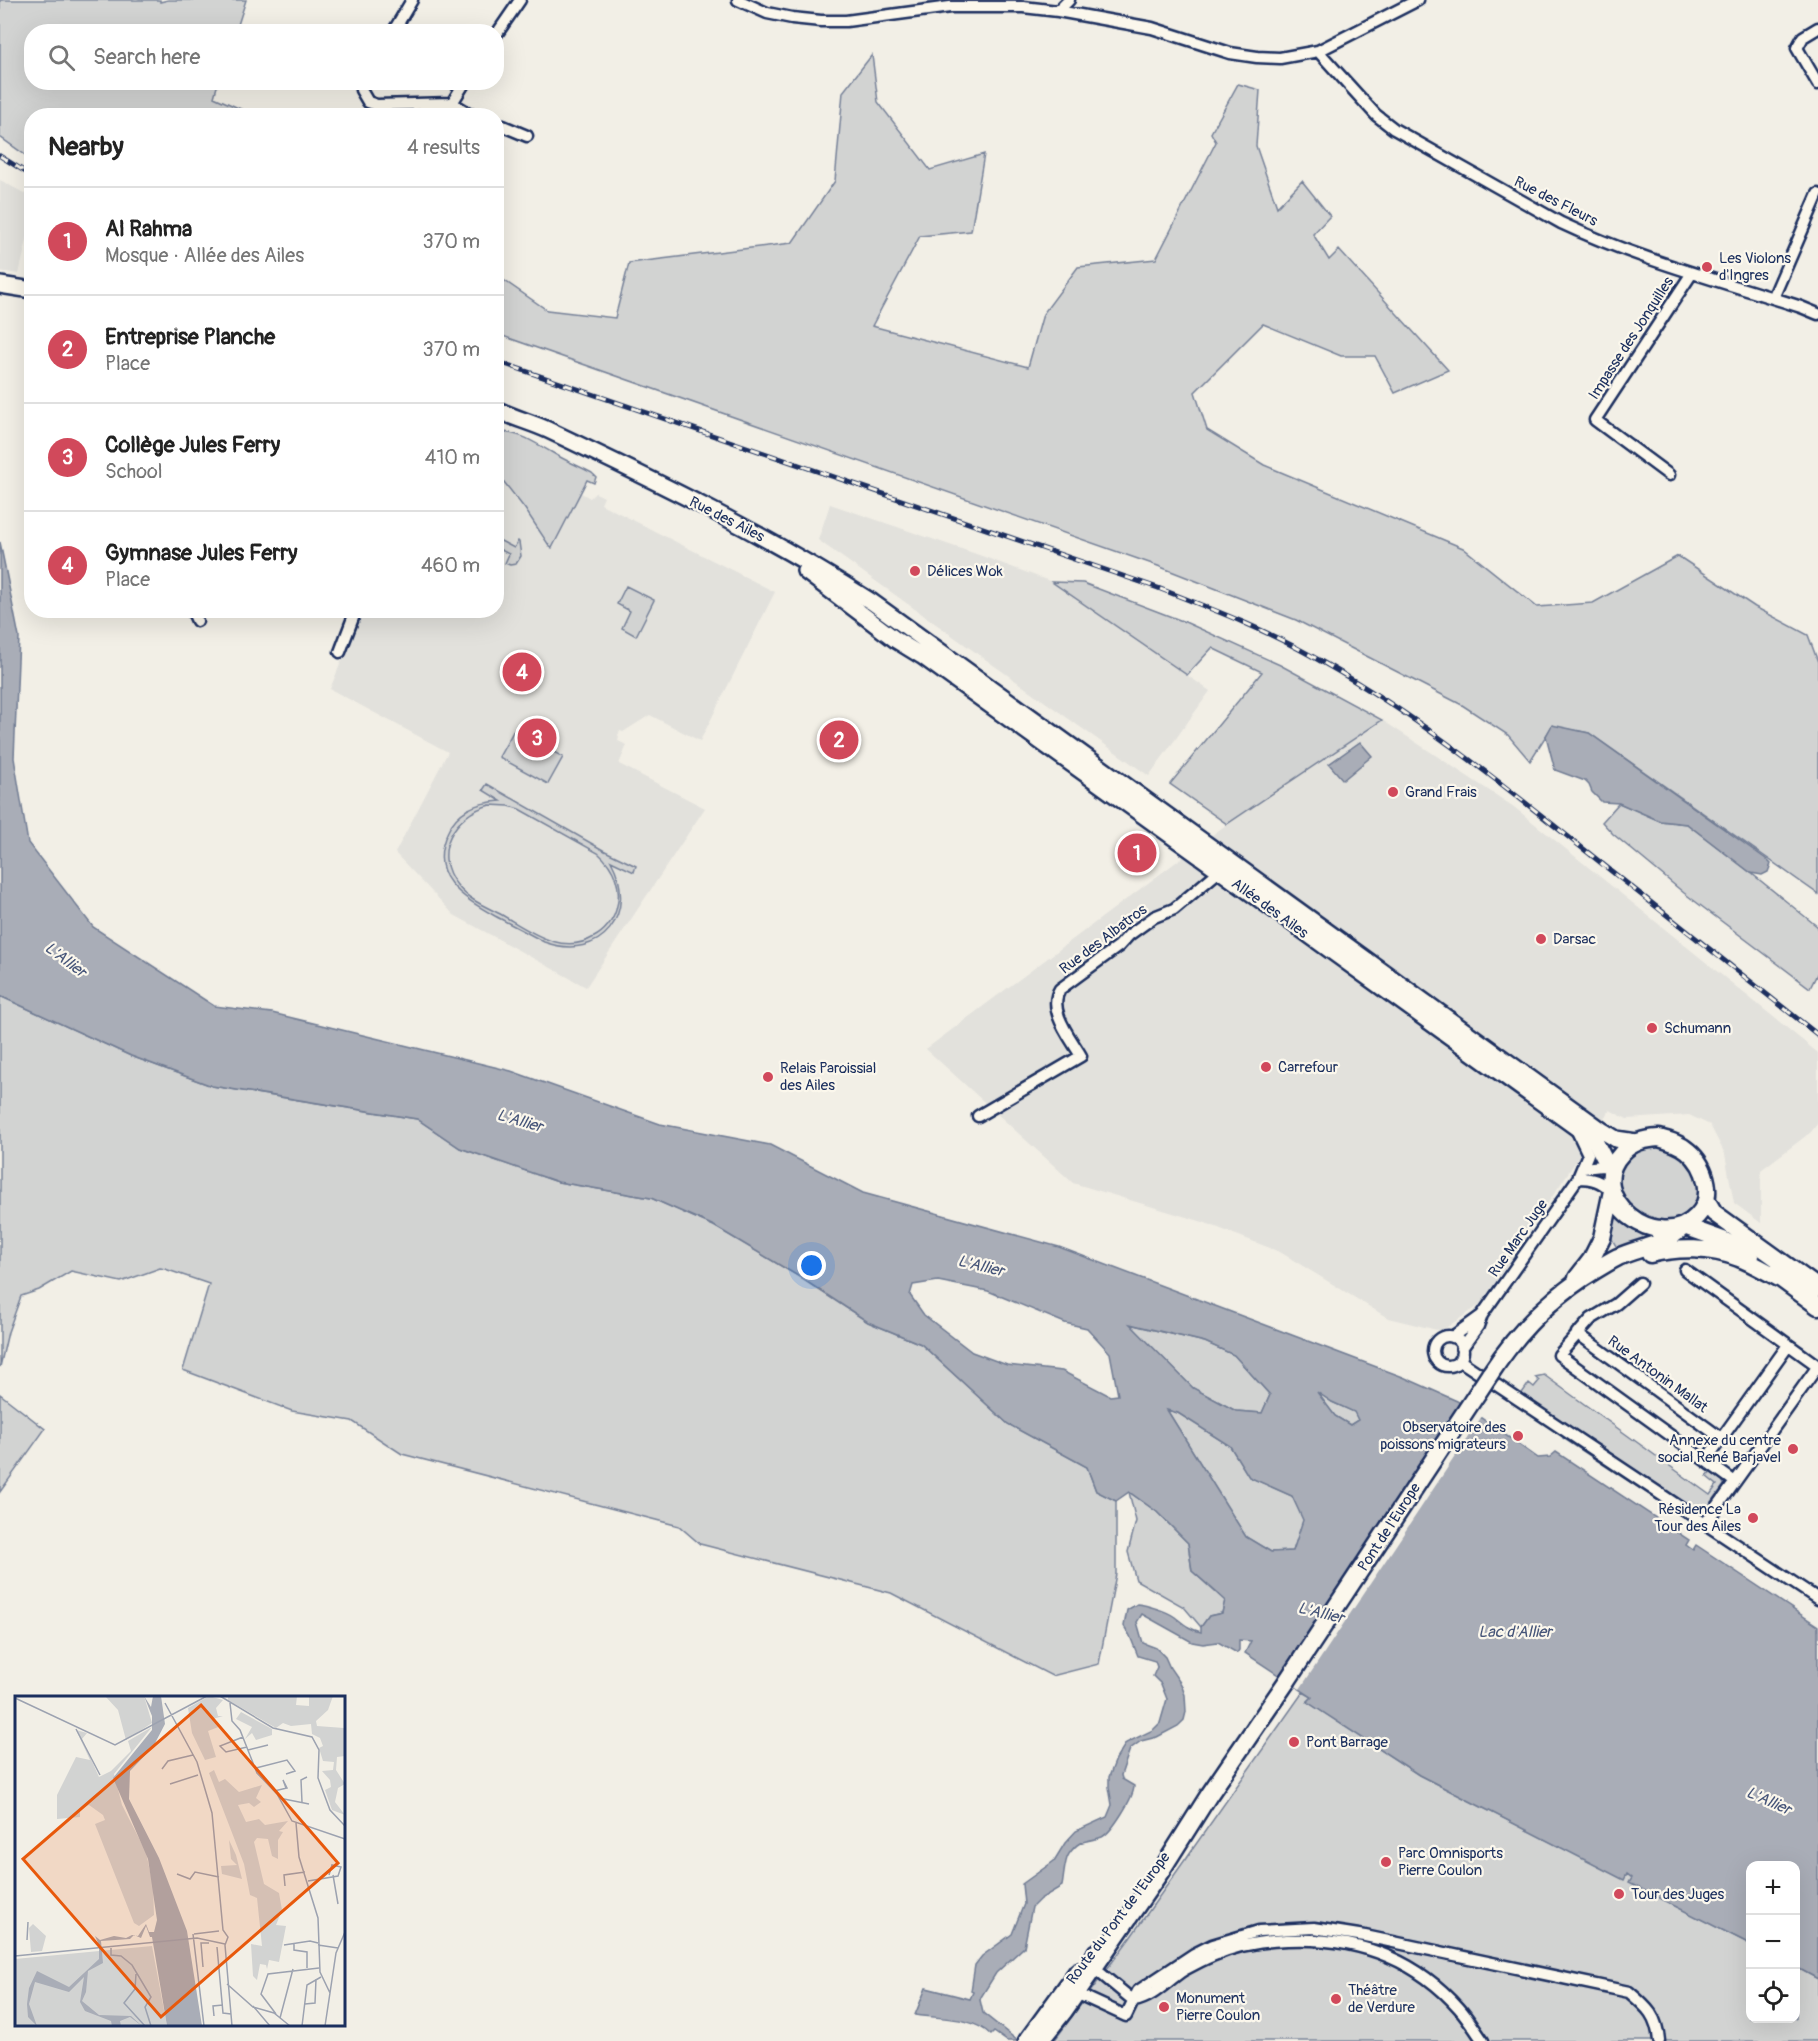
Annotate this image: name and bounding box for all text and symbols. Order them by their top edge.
search box [24,24,504,90]
icon: search [45,41,78,74]
text: Search here [93,43,200,71]
text: Nearby [48,131,124,163]
text: 4 results [407,135,480,160]
street label: Rue des Fleurs [1511,172,1601,231]
text: Al Rahma [105,215,192,243]
text: 1 [64,229,71,254]
text: 370 m [423,229,480,254]
text: Mosque · Allée des Ailes [105,243,304,268]
place label: Les Violons d'Ingres [1719,249,1791,285]
marker: Les Violons d'Ingres [1700,260,1714,274]
street label: Impasse des Jonquilles [1585,273,1678,403]
text: Entreprise Planche [105,323,275,351]
text: 2 [62,337,73,362]
text: 370 m [423,337,480,362]
text: Place [105,351,150,376]
text: Collège Jules Ferry [105,431,280,459]
text: 3 [62,445,73,470]
text: 410 m [425,445,480,470]
text: School [105,459,162,484]
street label: Rue des Ailes [686,492,768,547]
text: Gymnase Jules Ferry [105,539,297,567]
text: 4 [62,553,73,578]
text: 460 m [421,553,480,578]
place label: Délices Wok [927,562,1003,581]
marker: Délices Wok [908,564,922,578]
text: Place [105,567,150,592]
pin: 4 [502,650,542,694]
pin: 3 [518,716,556,760]
pin: 2 [820,718,858,762]
place label: Grand Frais [1405,783,1477,802]
marker: Grand Frais [1386,785,1400,799]
pin: 1 [1118,830,1156,876]
street label: Allée des Ailes [1228,874,1312,943]
street label: Rue des Albatros [1056,900,1151,979]
place label: Darsac [1553,930,1596,949]
marker: Darsac [1534,932,1548,946]
water label: L'Allier [41,938,92,983]
place label: Schumann [1664,1019,1731,1038]
marker: Schumann [1645,1021,1659,1035]
place label: Carrefour [1278,1058,1339,1077]
place label: Relais Paroissial des Ailes [780,1059,876,1095]
marker: Carrefour [1259,1060,1273,1074]
marker: Relais Paroissial des Ailes [761,1070,775,1084]
water label: L'Allier [495,1105,547,1138]
street label: Rue Marc Juge [1485,1195,1553,1281]
your location [797,1251,826,1280]
water label: L'Allier [956,1251,1008,1282]
street label: Rue Antonin Mallat [1604,1332,1712,1418]
place label: Observatoire des poissons migrateurs [1380,1418,1506,1454]
marker: Observatoire des poissons migrateurs [1511,1429,1525,1443]
place label: Annexe du centre social René Barjavel [1658,1431,1782,1467]
marker: Annexe du centre social René Barjavel [1786,1442,1800,1456]
street label: Pont de l'Europe [1354,1479,1425,1575]
place label: Résidence La Tour des Ailes [1654,1500,1741,1536]
marker: Résidence La Tour des Ailes [1746,1511,1760,1525]
water label: L'Allier [1296,1598,1348,1629]
water label: Lac d'Allier [1478,1622,1554,1642]
inset map [15,1696,345,2026]
place label: Pont Barrage [1306,1733,1389,1752]
marker: Pont Barrage [1287,1735,1301,1749]
water label: L'Allier [1743,1782,1796,1820]
place label: Parc Omnisports Pierre Coulon [1398,1844,1503,1880]
street label: Route du Pont de l'Europe [1062,1848,1175,1988]
marker: Parc Omnisports Pierre Coulon [1379,1855,1393,1869]
map controls [1746,1861,1800,2023]
button: + [1746,1861,1800,1915]
place label: Tour des Juges [1631,1885,1724,1904]
marker: Tour des Juges [1612,1887,1626,1901]
button: − [1746,1915,1800,1969]
button: locate [1746,1969,1800,2023]
place label: Théâtre de Verdure [1348,1981,1416,2017]
place label: Monument Pierre Coulon [1176,1989,1260,2025]
marker: Théâtre de Verdure [1329,1992,1343,2006]
marker: Monument Pierre Coulon [1157,2000,1171,2014]

